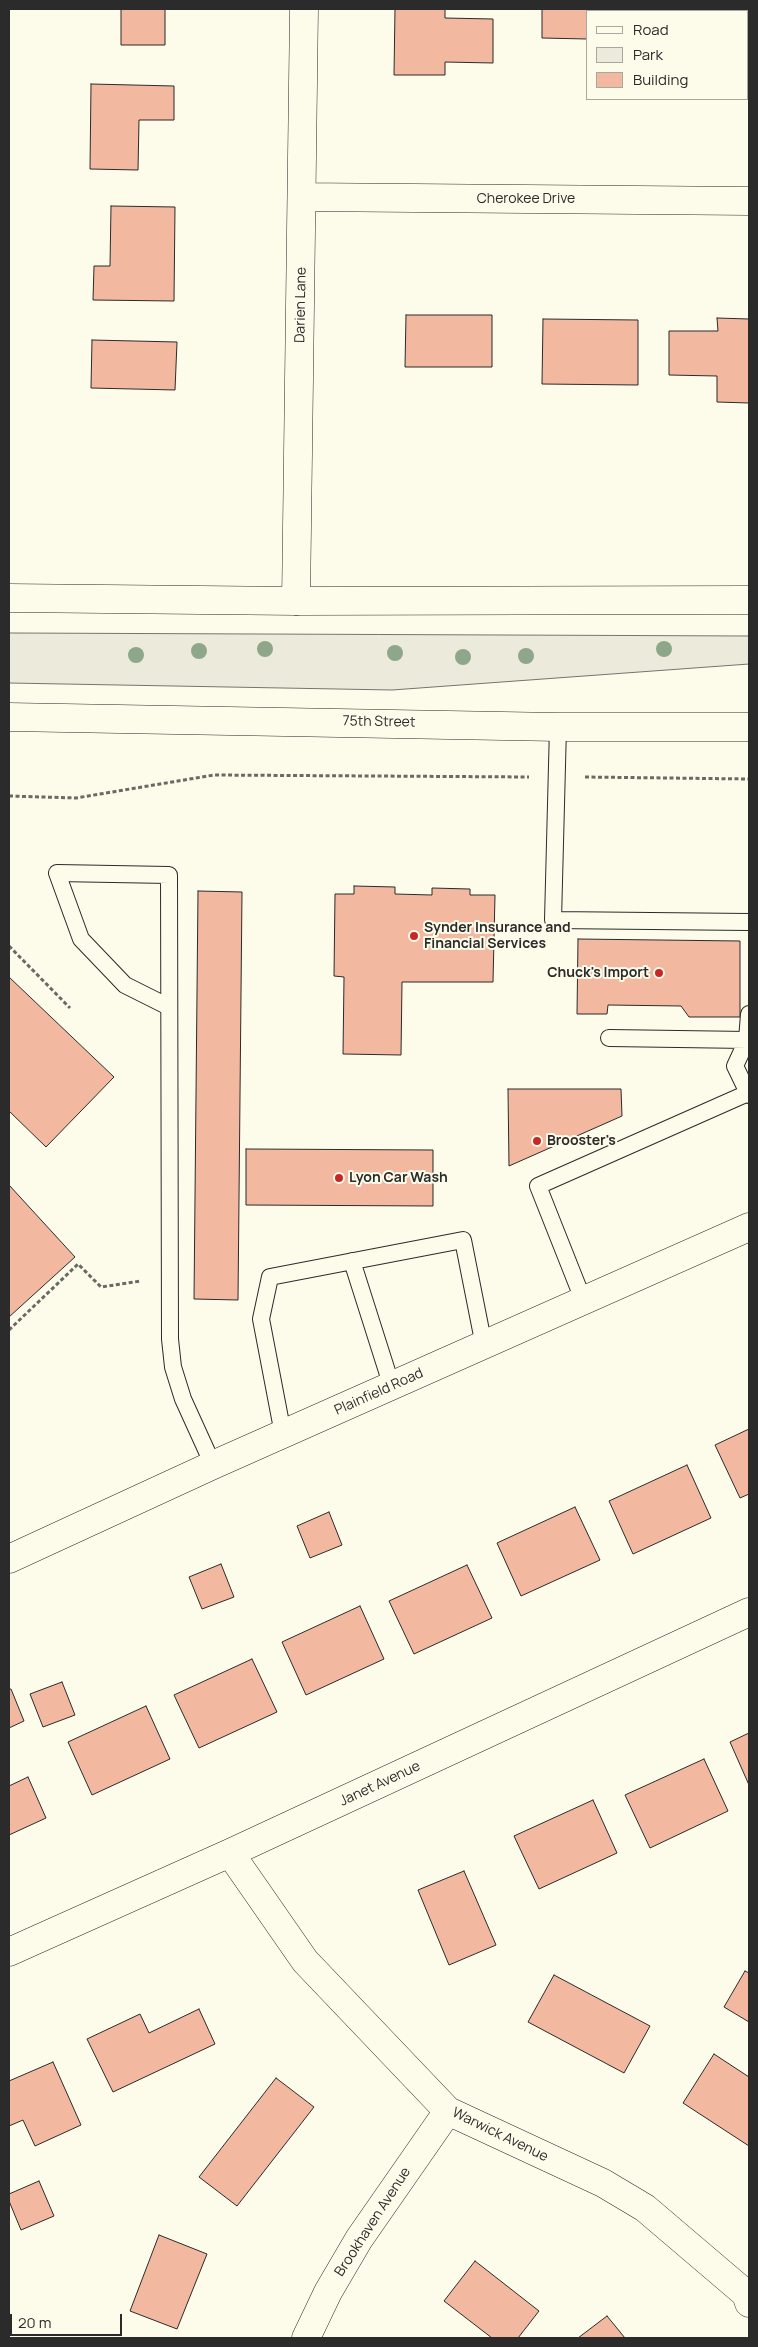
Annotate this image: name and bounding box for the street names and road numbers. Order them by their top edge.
street label: Cherokee Drive [477,191,575,207]
street label: Darien Lane [292,267,310,343]
street label: 75th Street [342,713,416,731]
street label: Plainfield Road [332,1365,426,1419]
street label: Janet Avenue [337,1758,423,1810]
street label: Warwick Avenue [449,2104,551,2166]
street label: Brookhaven Avenue [331,2164,415,2280]

